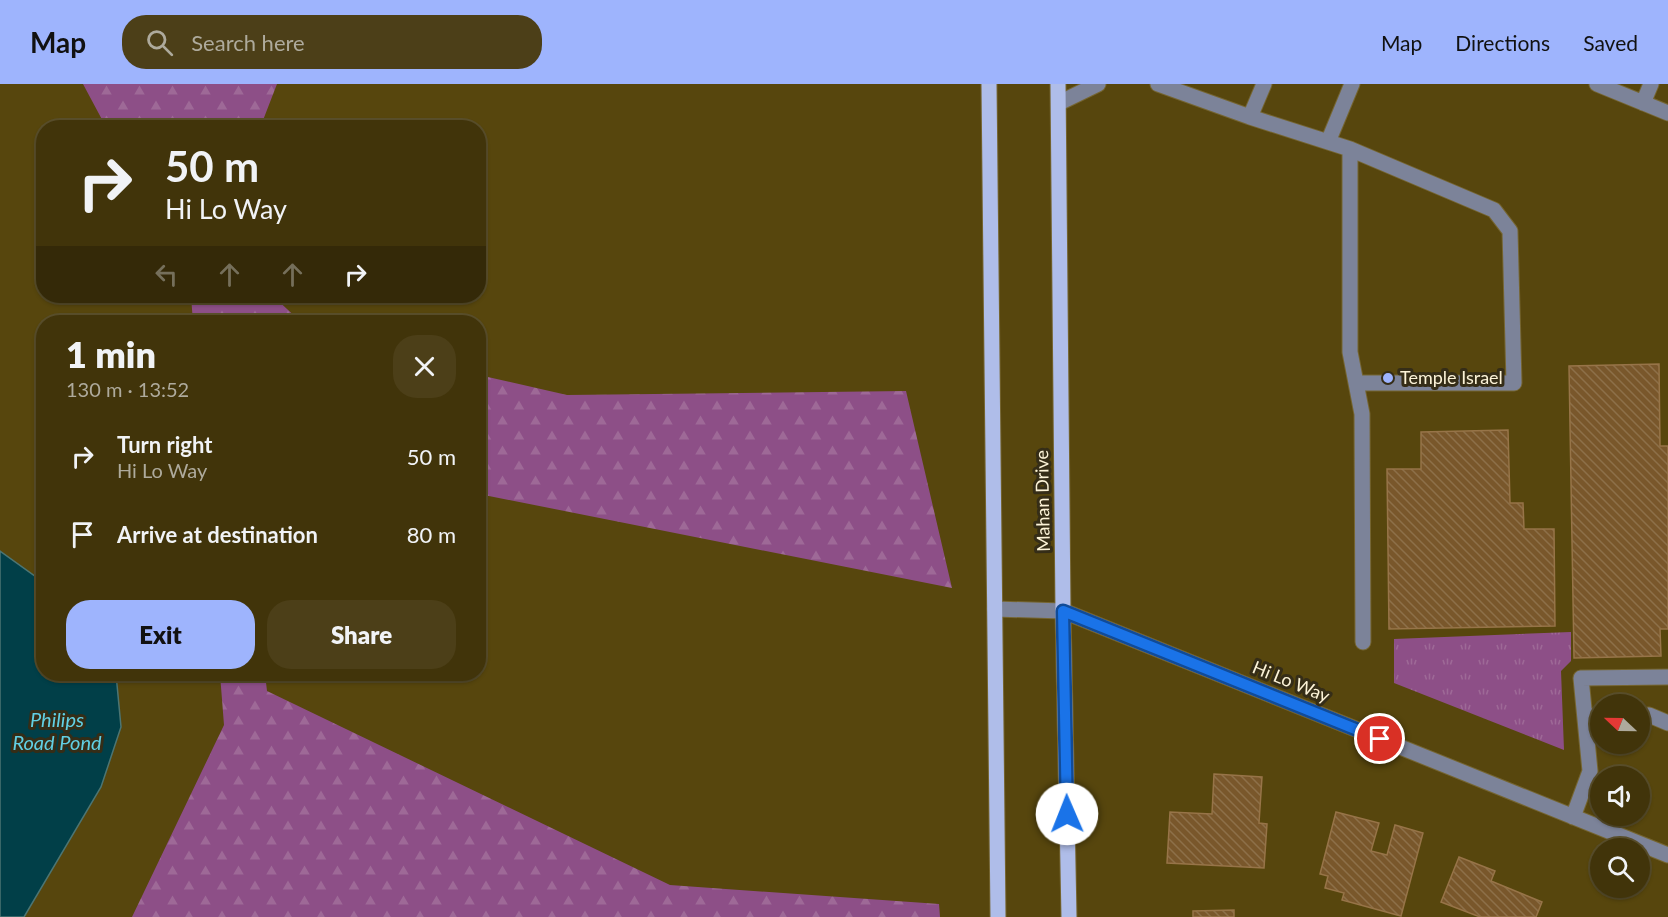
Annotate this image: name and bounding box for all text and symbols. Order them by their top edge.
search box [122,15,542,69]
text: Map [30,25,86,59]
icon: search [143,26,176,59]
text: Search here [191,29,305,56]
text: Map [1381,30,1422,55]
text: Directions [1455,30,1550,55]
text: Saved [1583,30,1638,55]
text: 50 m [165,141,259,191]
icon: right [66,144,144,222]
text: Hi Lo Way [165,192,287,225]
icon: left [150,258,183,291]
icon: ahead [213,258,246,291]
icon: ahead [276,258,309,291]
icon: right [339,258,372,291]
text: 1 min [66,332,156,376]
button: close [393,335,456,398]
place label: Temple Israel [1400,366,1503,388]
marker: Temple Israel [1381,371,1395,385]
text: 130 m · 13:52 [66,377,189,401]
text: Turn right [117,431,212,458]
icon: right [66,440,99,473]
text: 50 m [407,443,456,470]
street label: Mahan Drive [1030,450,1054,552]
text: Hi Lo Way [117,458,207,482]
icon: arrive [66,518,99,551]
text: Arrive at destination [117,521,318,548]
text: 80 m [407,521,456,548]
button: Exit [66,600,255,669]
button: Share [267,600,456,669]
street label: Hi Lo Way [1250,656,1334,707]
north arrow [1590,694,1650,754]
map controls [1590,694,1650,898]
water label: Philips Road Pond [12,707,102,754]
pin [1354,713,1405,764]
icon: arrive [1363,722,1396,755]
button: sound [1590,766,1650,826]
position arrow [1035,782,1099,846]
button: search [1590,838,1650,898]

